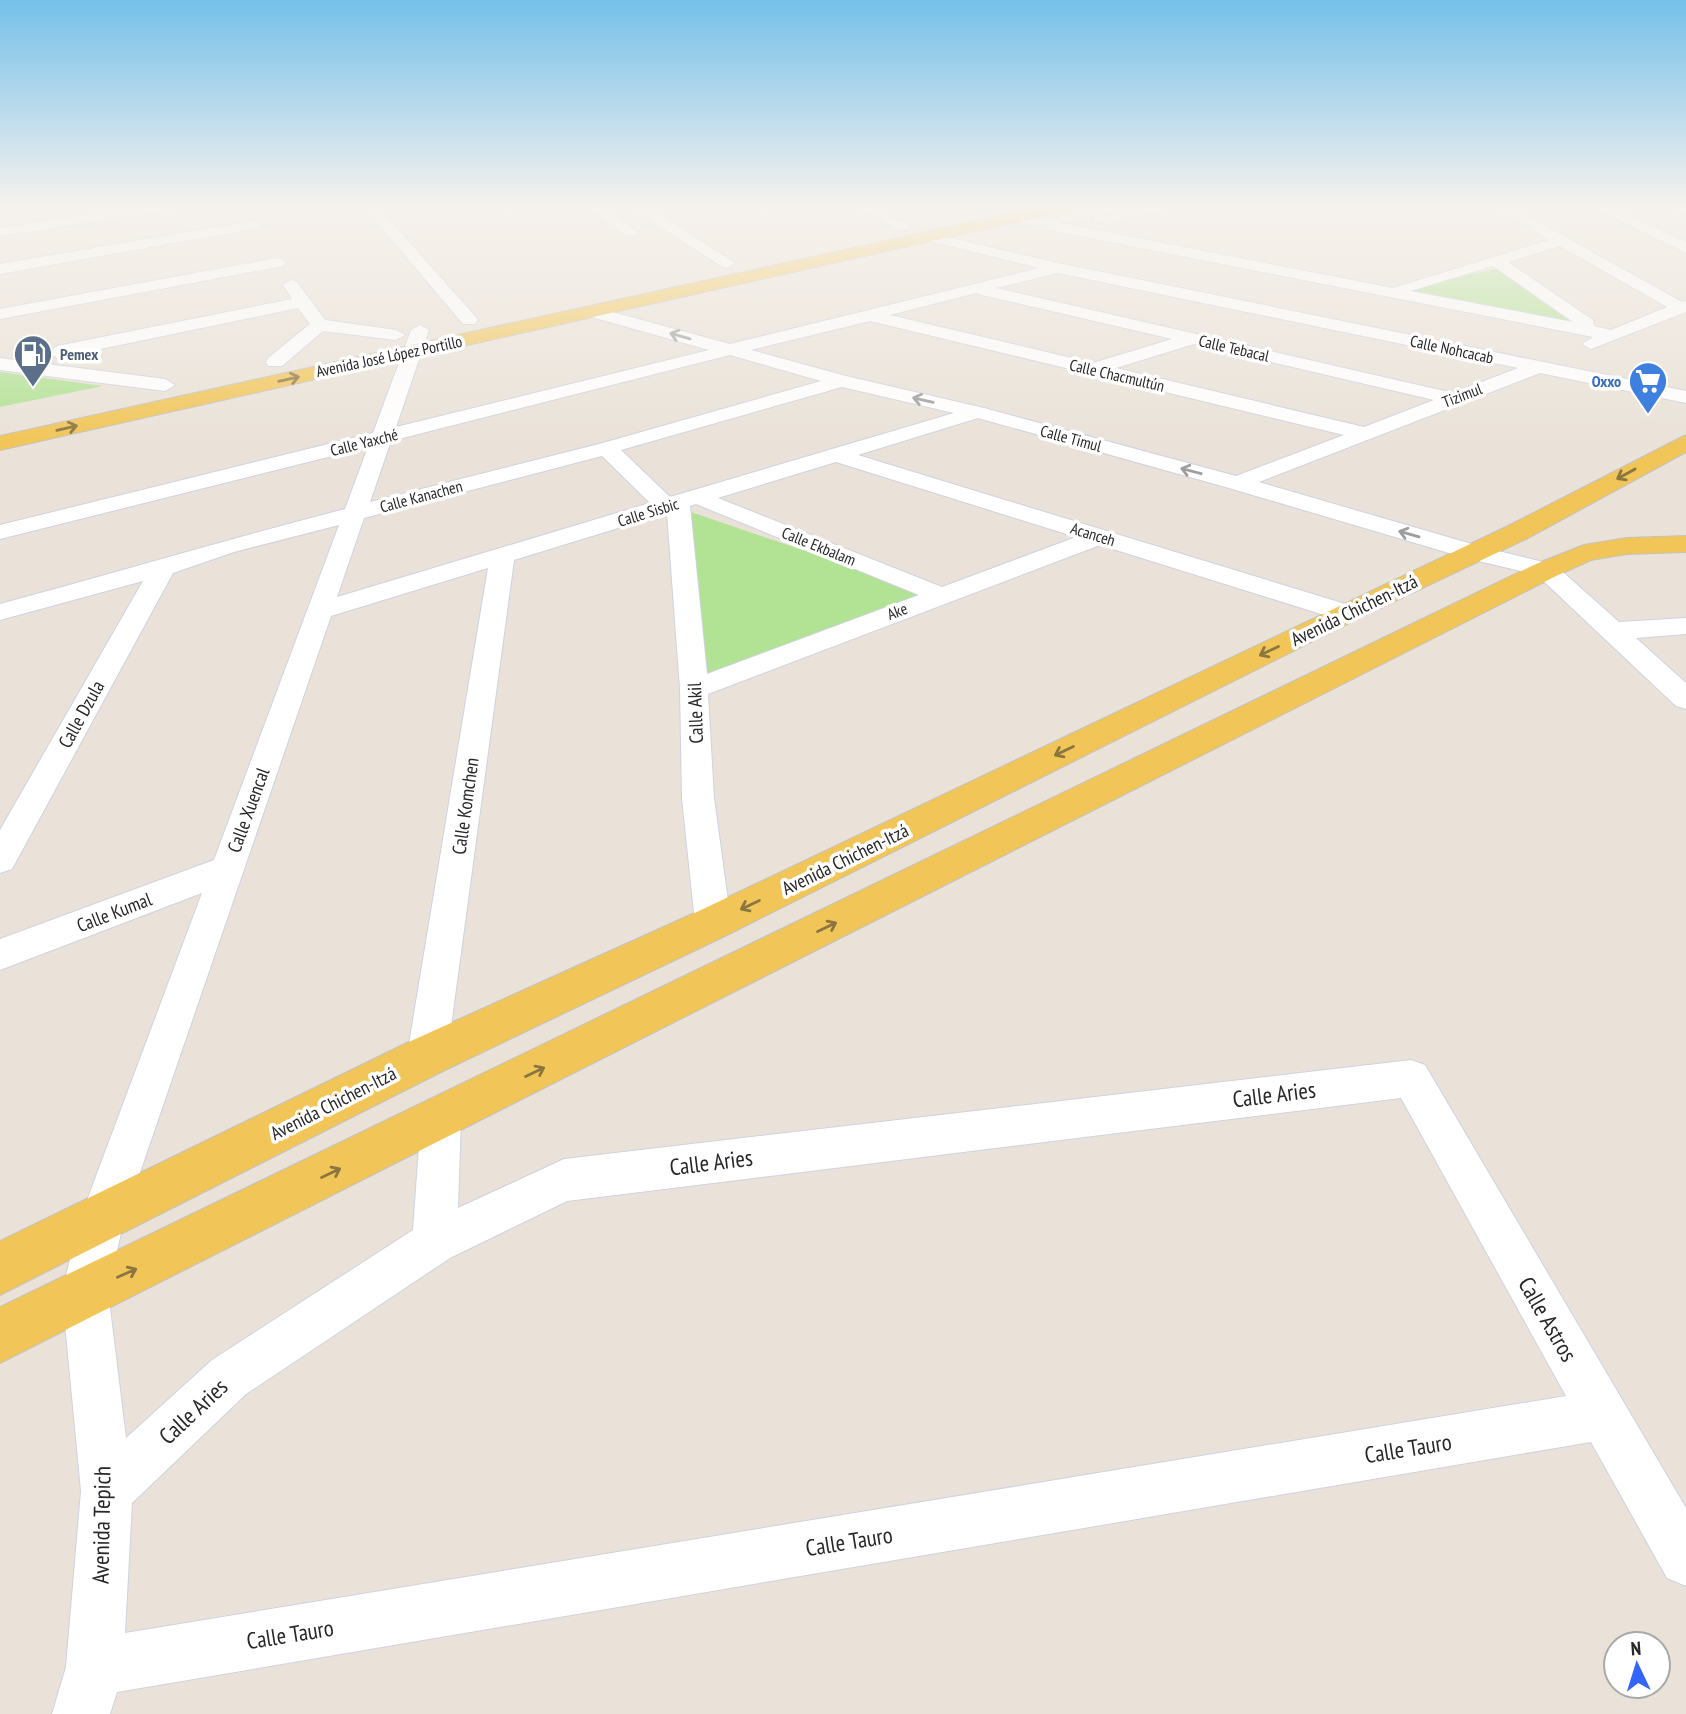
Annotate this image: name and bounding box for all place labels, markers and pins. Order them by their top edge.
fuel station icon: Pemex [12,333,54,388]
place label: Pemex [60,344,98,364]
supermarket icon: Oxxo [1627,360,1669,415]
place label: Oxxo [1592,371,1621,391]

